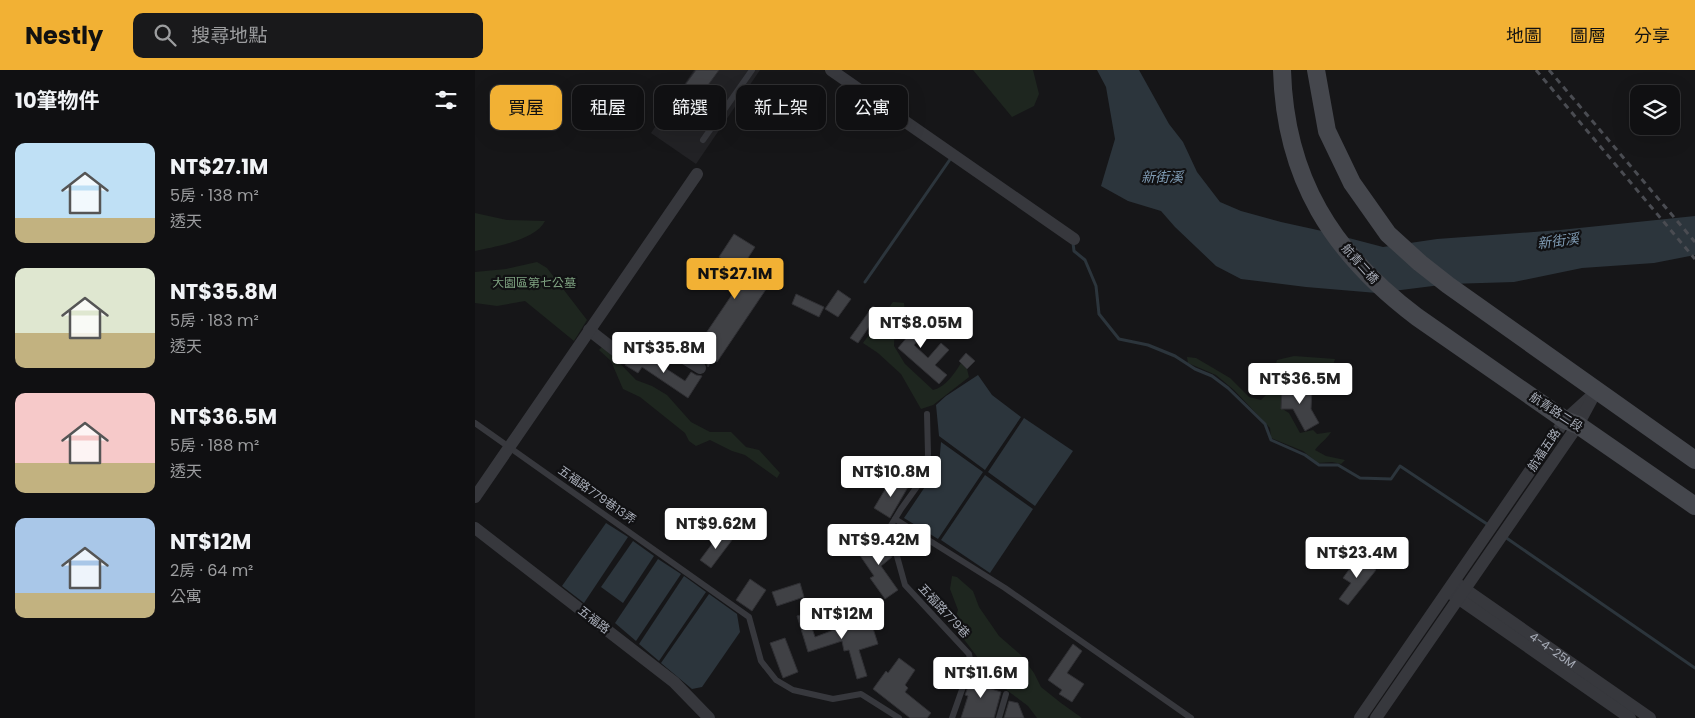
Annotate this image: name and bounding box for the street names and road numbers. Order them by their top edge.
street label: 航青二橋 [1338,240,1383,287]
street label: 航青路二段 [1526,388,1586,435]
street label: 航福五路 [1523,425,1564,474]
street label: 五福路779巷13弄 [555,461,640,528]
street label: 五福路779巷 [915,580,974,642]
street label: 五福路 [575,602,614,637]
street label: 4-4-25M [1526,628,1580,672]

